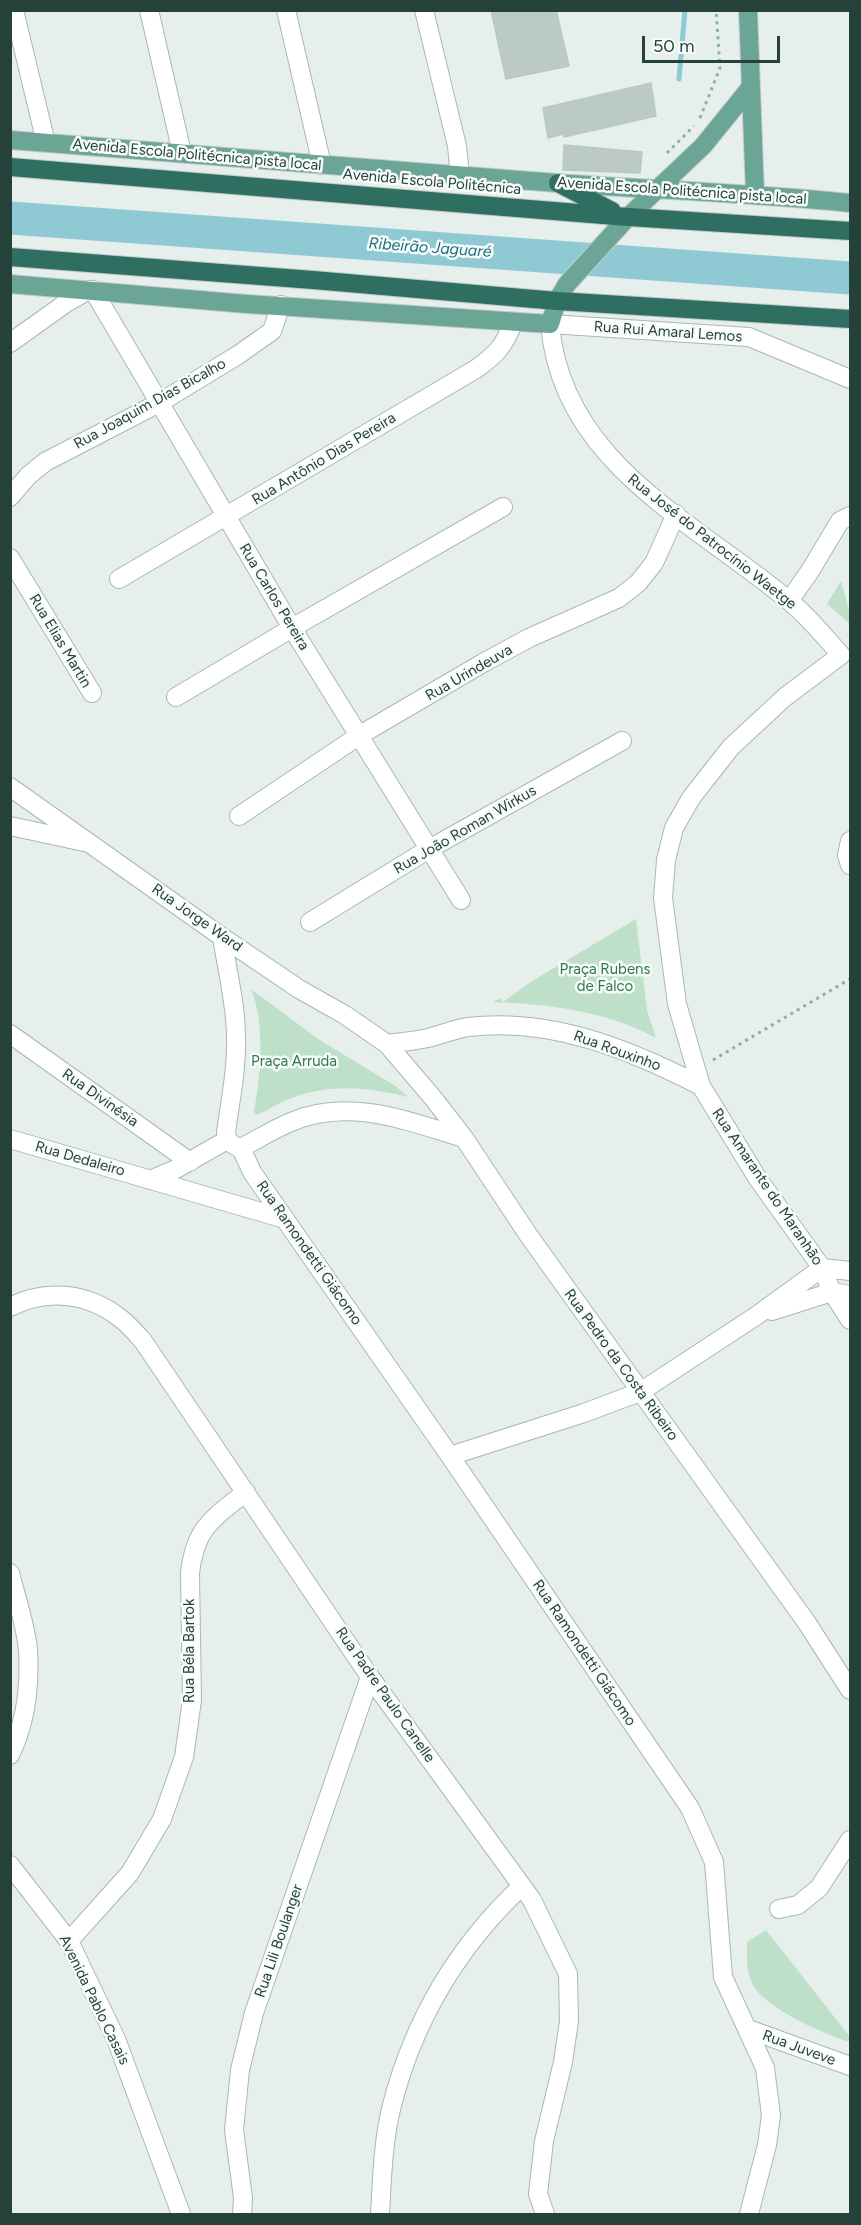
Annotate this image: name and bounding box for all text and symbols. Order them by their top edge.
scale bar [645,24,783,62]
text: 50 m [653,35,695,57]
street label: Avenida Escola Politécnica pista local [72,135,322,175]
street label: Avenida Escola Politécnica [342,165,522,199]
street label: Avenida Escola Politécnica pista local [557,173,807,209]
water label: Ribeirão Jaguaré [368,234,492,262]
street label: Rua Rui Amaral Lemos [593,318,743,346]
street label: Rua Joaquim Dias Bicalho [71,355,229,453]
street label: Rua Antônio Dias Pereira [249,409,399,509]
street label: Rua José do Patrocínio Waetge [624,470,800,614]
street label: Rua Carlos Pereira [235,540,313,654]
street label: Rua Elias Martin [25,591,95,691]
street label: Rua Urindeuva [422,641,516,705]
street label: Rua João Roman Wirkus [390,782,540,878]
street label: Rua Jorge Ward [148,880,246,956]
park label: Praça Rubens de Falco [560,961,650,996]
street label: Rua Rouxinho [571,1027,663,1075]
park label: Praça Arruda [251,1053,337,1071]
street label: Rua Divinésia [58,1065,142,1131]
street label: Rua Amarante do Maranhão [708,1105,826,1269]
street label: Rua Dedaleiro [33,1138,127,1180]
street label: Rua Ramondetti Giácomo [252,1177,366,1329]
street label: Rua Pedro da Costa Ribeiro [560,1286,682,1444]
street label: Rua Ramondetti Giácomo [528,1577,640,1729]
street label: Rua Béla Bartok [181,1599,199,1703]
street label: Rua Padre Paulo Canelle [331,1624,439,1766]
street label: Rua Lili Boulanger [251,1882,307,2000]
street label: Avenida Pablo Casais [55,1932,133,2068]
street label: Rua Juveve [760,2026,838,2070]

